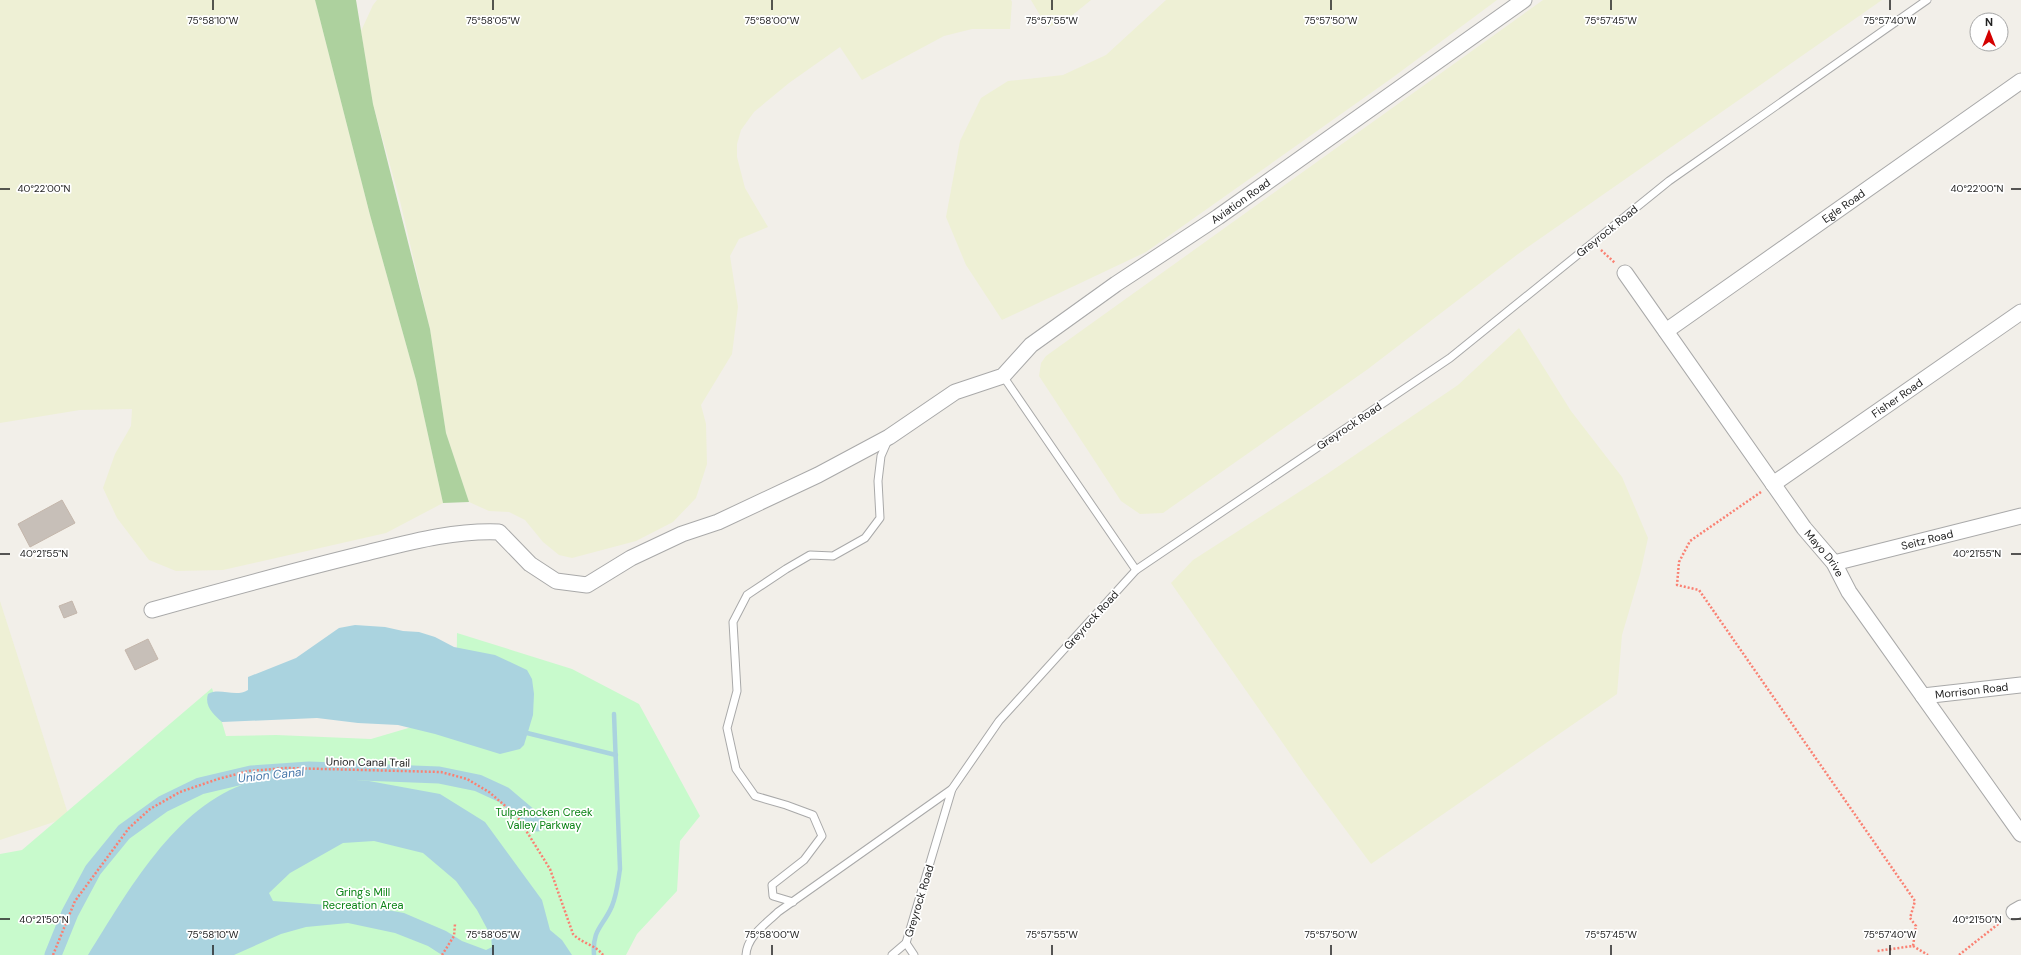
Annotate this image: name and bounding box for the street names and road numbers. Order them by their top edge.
street label: Aviation Road [1208,175,1273,227]
street label: Egle Road [1819,186,1868,226]
street label: Greyrock Road [1573,202,1641,260]
street label: Fisher Road [1869,375,1926,421]
street label: Greyrock Road [1314,399,1384,453]
street label: Seitz Road [1900,526,1955,553]
street label: Mayo Drive [1801,527,1847,579]
street label: Greyrock Road [1061,587,1121,653]
street label: Morrison Road [1934,679,2009,702]
street label: Union Canal Trail [326,754,410,770]
street label: Greyrock Road [901,863,937,939]

